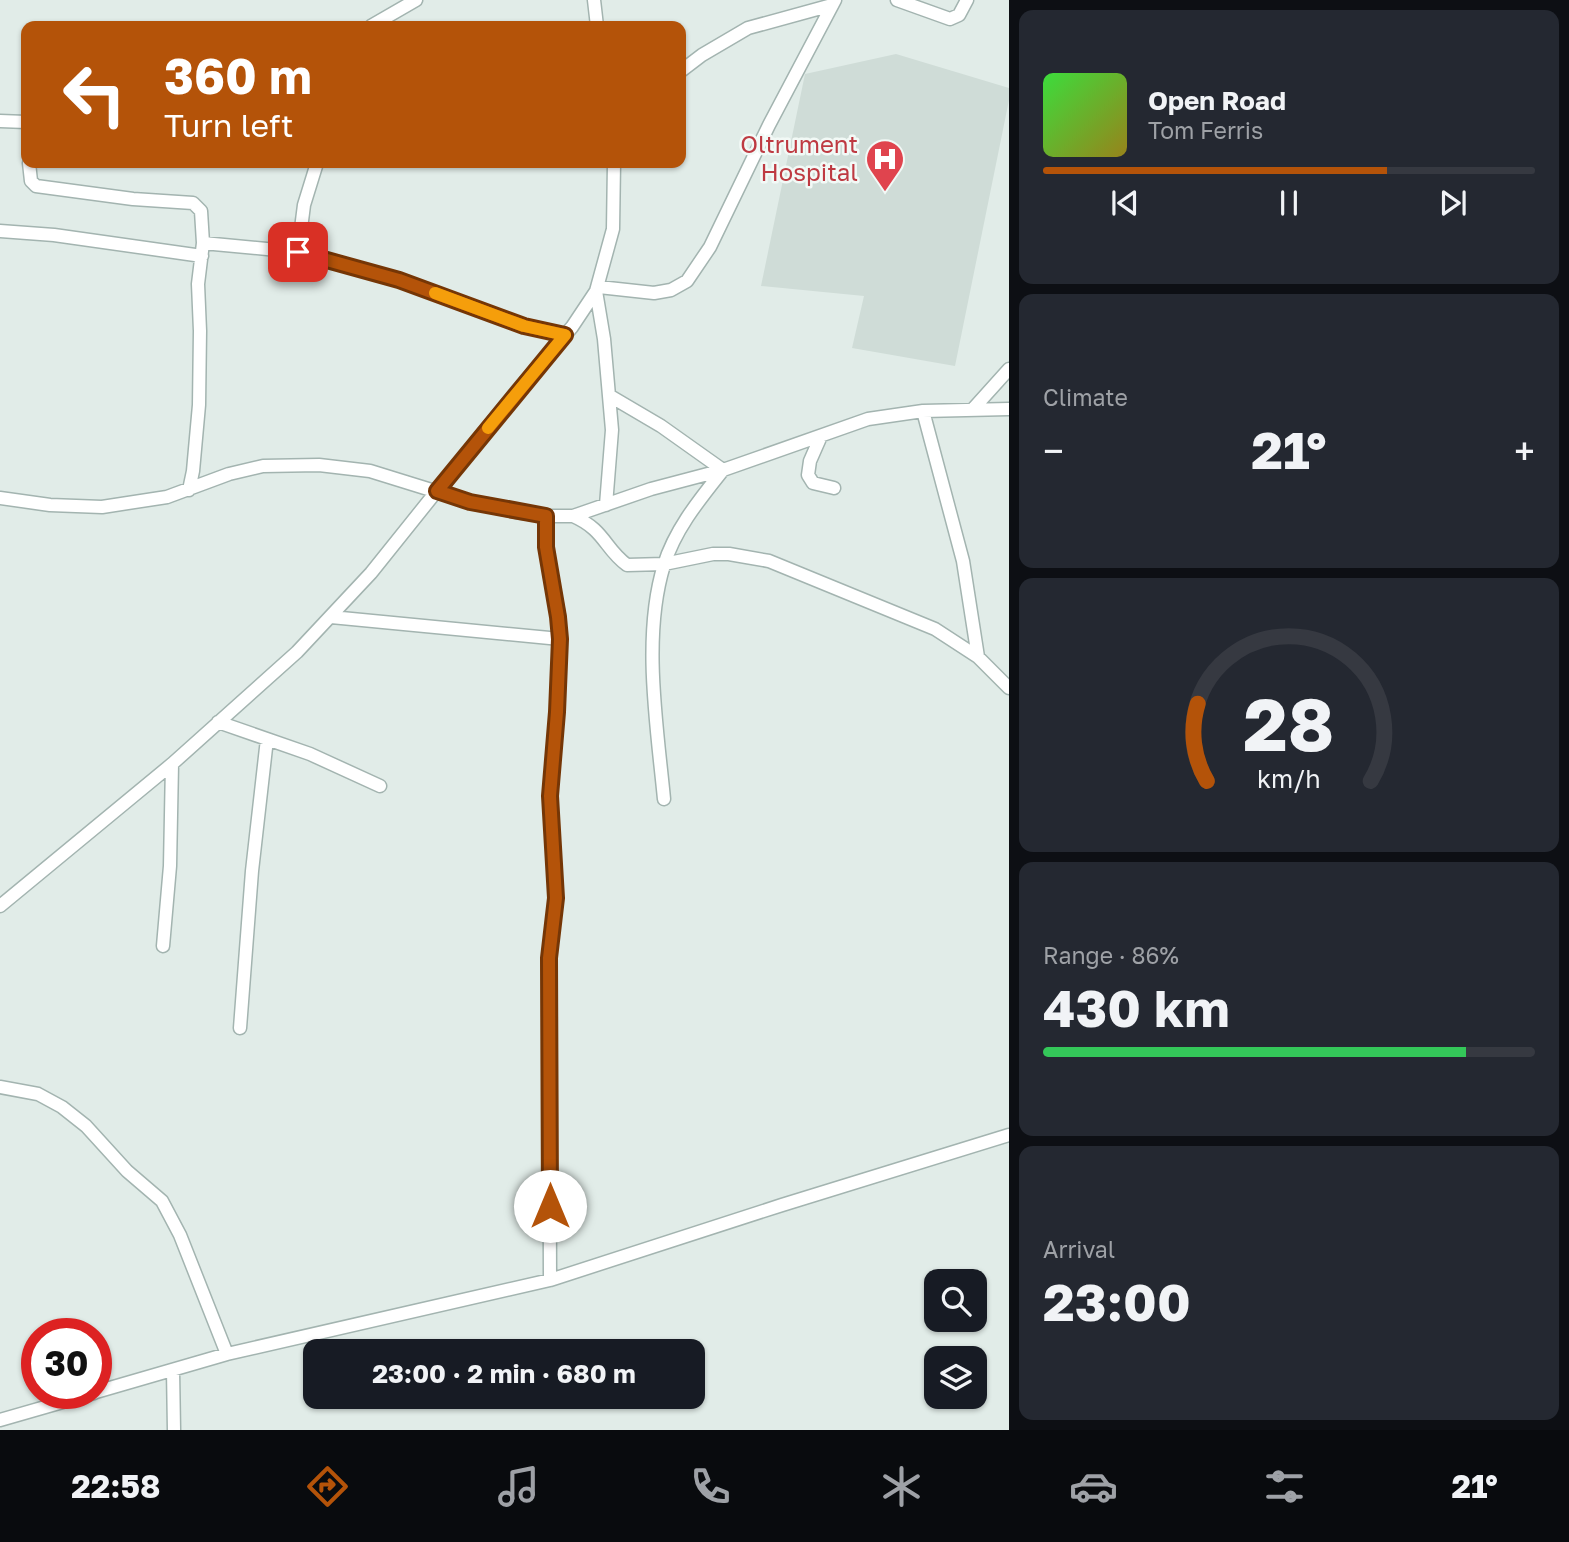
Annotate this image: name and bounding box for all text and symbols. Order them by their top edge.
text: 360 m [164,46,312,105]
icon: left [49,49,140,140]
text: Open Road [1148,85,1286,116]
text: Turn left [164,106,293,144]
text: Tom Ferris [1148,116,1263,144]
place label: Oltrument Hospital [740,129,858,186]
hospital icon: Oltrument Hospital [864,138,906,193]
icon: previous [1106,184,1144,222]
icon: pause [1270,184,1308,222]
icon: next [1434,184,1472,222]
pin [268,222,328,282]
icon: arrive [279,233,317,271]
text: Climate [1043,383,1128,411]
text: 21° [1251,418,1327,480]
text: − [1043,428,1064,473]
text: + [1514,428,1535,473]
text: 28 [1244,680,1335,767]
text: km/h [1257,763,1321,794]
text: Range · 86% [1043,941,1179,969]
text: 430 km [1043,976,1230,1038]
position arrow [513,1169,587,1243]
text: Arrival [1043,1235,1115,1263]
map controls [924,1269,987,1409]
button: search [924,1269,987,1332]
text: 23:00 [1043,1270,1191,1332]
speed limit sign: 30 [21,1318,112,1409]
button: layers [924,1346,987,1409]
text: 23:00 · 2 min · 680 m [372,1358,636,1389]
icon: directions [303,1462,352,1511]
icon: music [494,1462,543,1511]
icon: phone [686,1462,735,1511]
icon: climate [877,1462,926,1511]
icon: car [1069,1462,1118,1511]
icon: filters [1260,1462,1309,1511]
text: 22:58 [71,1467,160,1505]
text: 21° [1451,1467,1498,1505]

